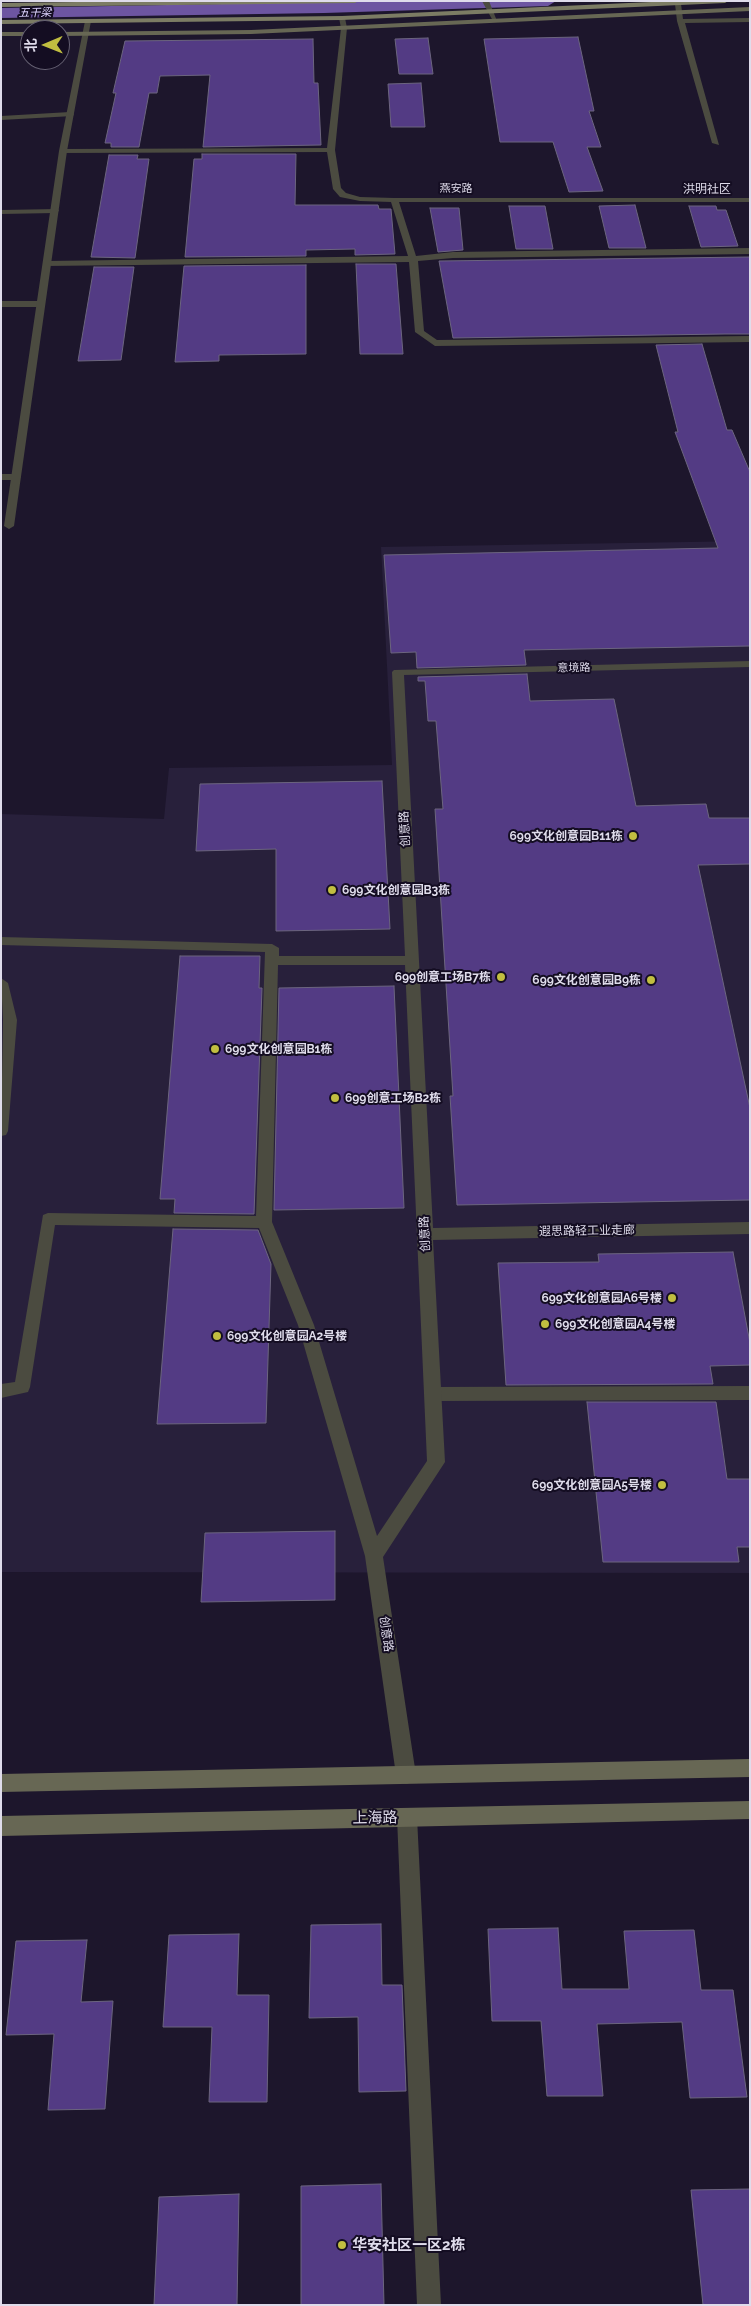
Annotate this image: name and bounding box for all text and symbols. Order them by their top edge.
water label: 五干梁 [18,6,52,20]
north arrow [20,20,70,70]
text: 北 [23,38,39,52]
street label: 燕安路 [440,182,472,196]
district label: 洪明社区 [683,182,731,196]
street label: 意境路 [557,661,591,675]
street label: 创意路 [397,811,413,847]
place label: 699文化创意园B11栋 [510,829,623,843]
marker: 699文化创意园B11栋 [627,830,639,842]
place label: 699文化创意园B3栋 [342,883,450,897]
marker: 699文化创意园B3栋 [326,884,338,896]
place label: 699创意工场B7栋 [395,970,491,984]
marker: 699创意工场B7栋 [495,971,507,983]
place label: 699文化创意园B9栋 [532,973,641,987]
marker: 699文化创意园B9栋 [645,974,657,986]
place label: 699文化创意园B1栋 [225,1042,333,1056]
marker: 699文化创意园B1栋 [209,1043,221,1055]
place label: 699创意工场B2栋 [345,1091,441,1105]
marker: 699创意工场B2栋 [329,1092,341,1104]
street label: 创意路 [417,1216,433,1252]
street label: 遐思路轻工业走廊 [539,1223,635,1239]
place label: 699文化创意园A6号楼 [541,1291,662,1305]
marker: 699文化创意园A6号楼 [666,1292,678,1304]
place label: 699文化创意园A4号楼 [555,1317,675,1331]
marker: 699文化创意园A4号楼 [539,1318,551,1330]
place label: 699文化创意园A2号楼 [227,1329,347,1343]
marker: 699文化创意园A2号楼 [211,1330,223,1342]
place label: 699文化创意园A5号楼 [532,1478,652,1492]
marker: 699文化创意园A5号楼 [656,1479,668,1491]
street label: 创意路 [376,1615,396,1653]
street label: 上海路 [352,1809,398,1827]
place label: 华安社区一区2栋 [352,2236,465,2254]
marker: 华安社区一区2栋 [336,2239,348,2251]

